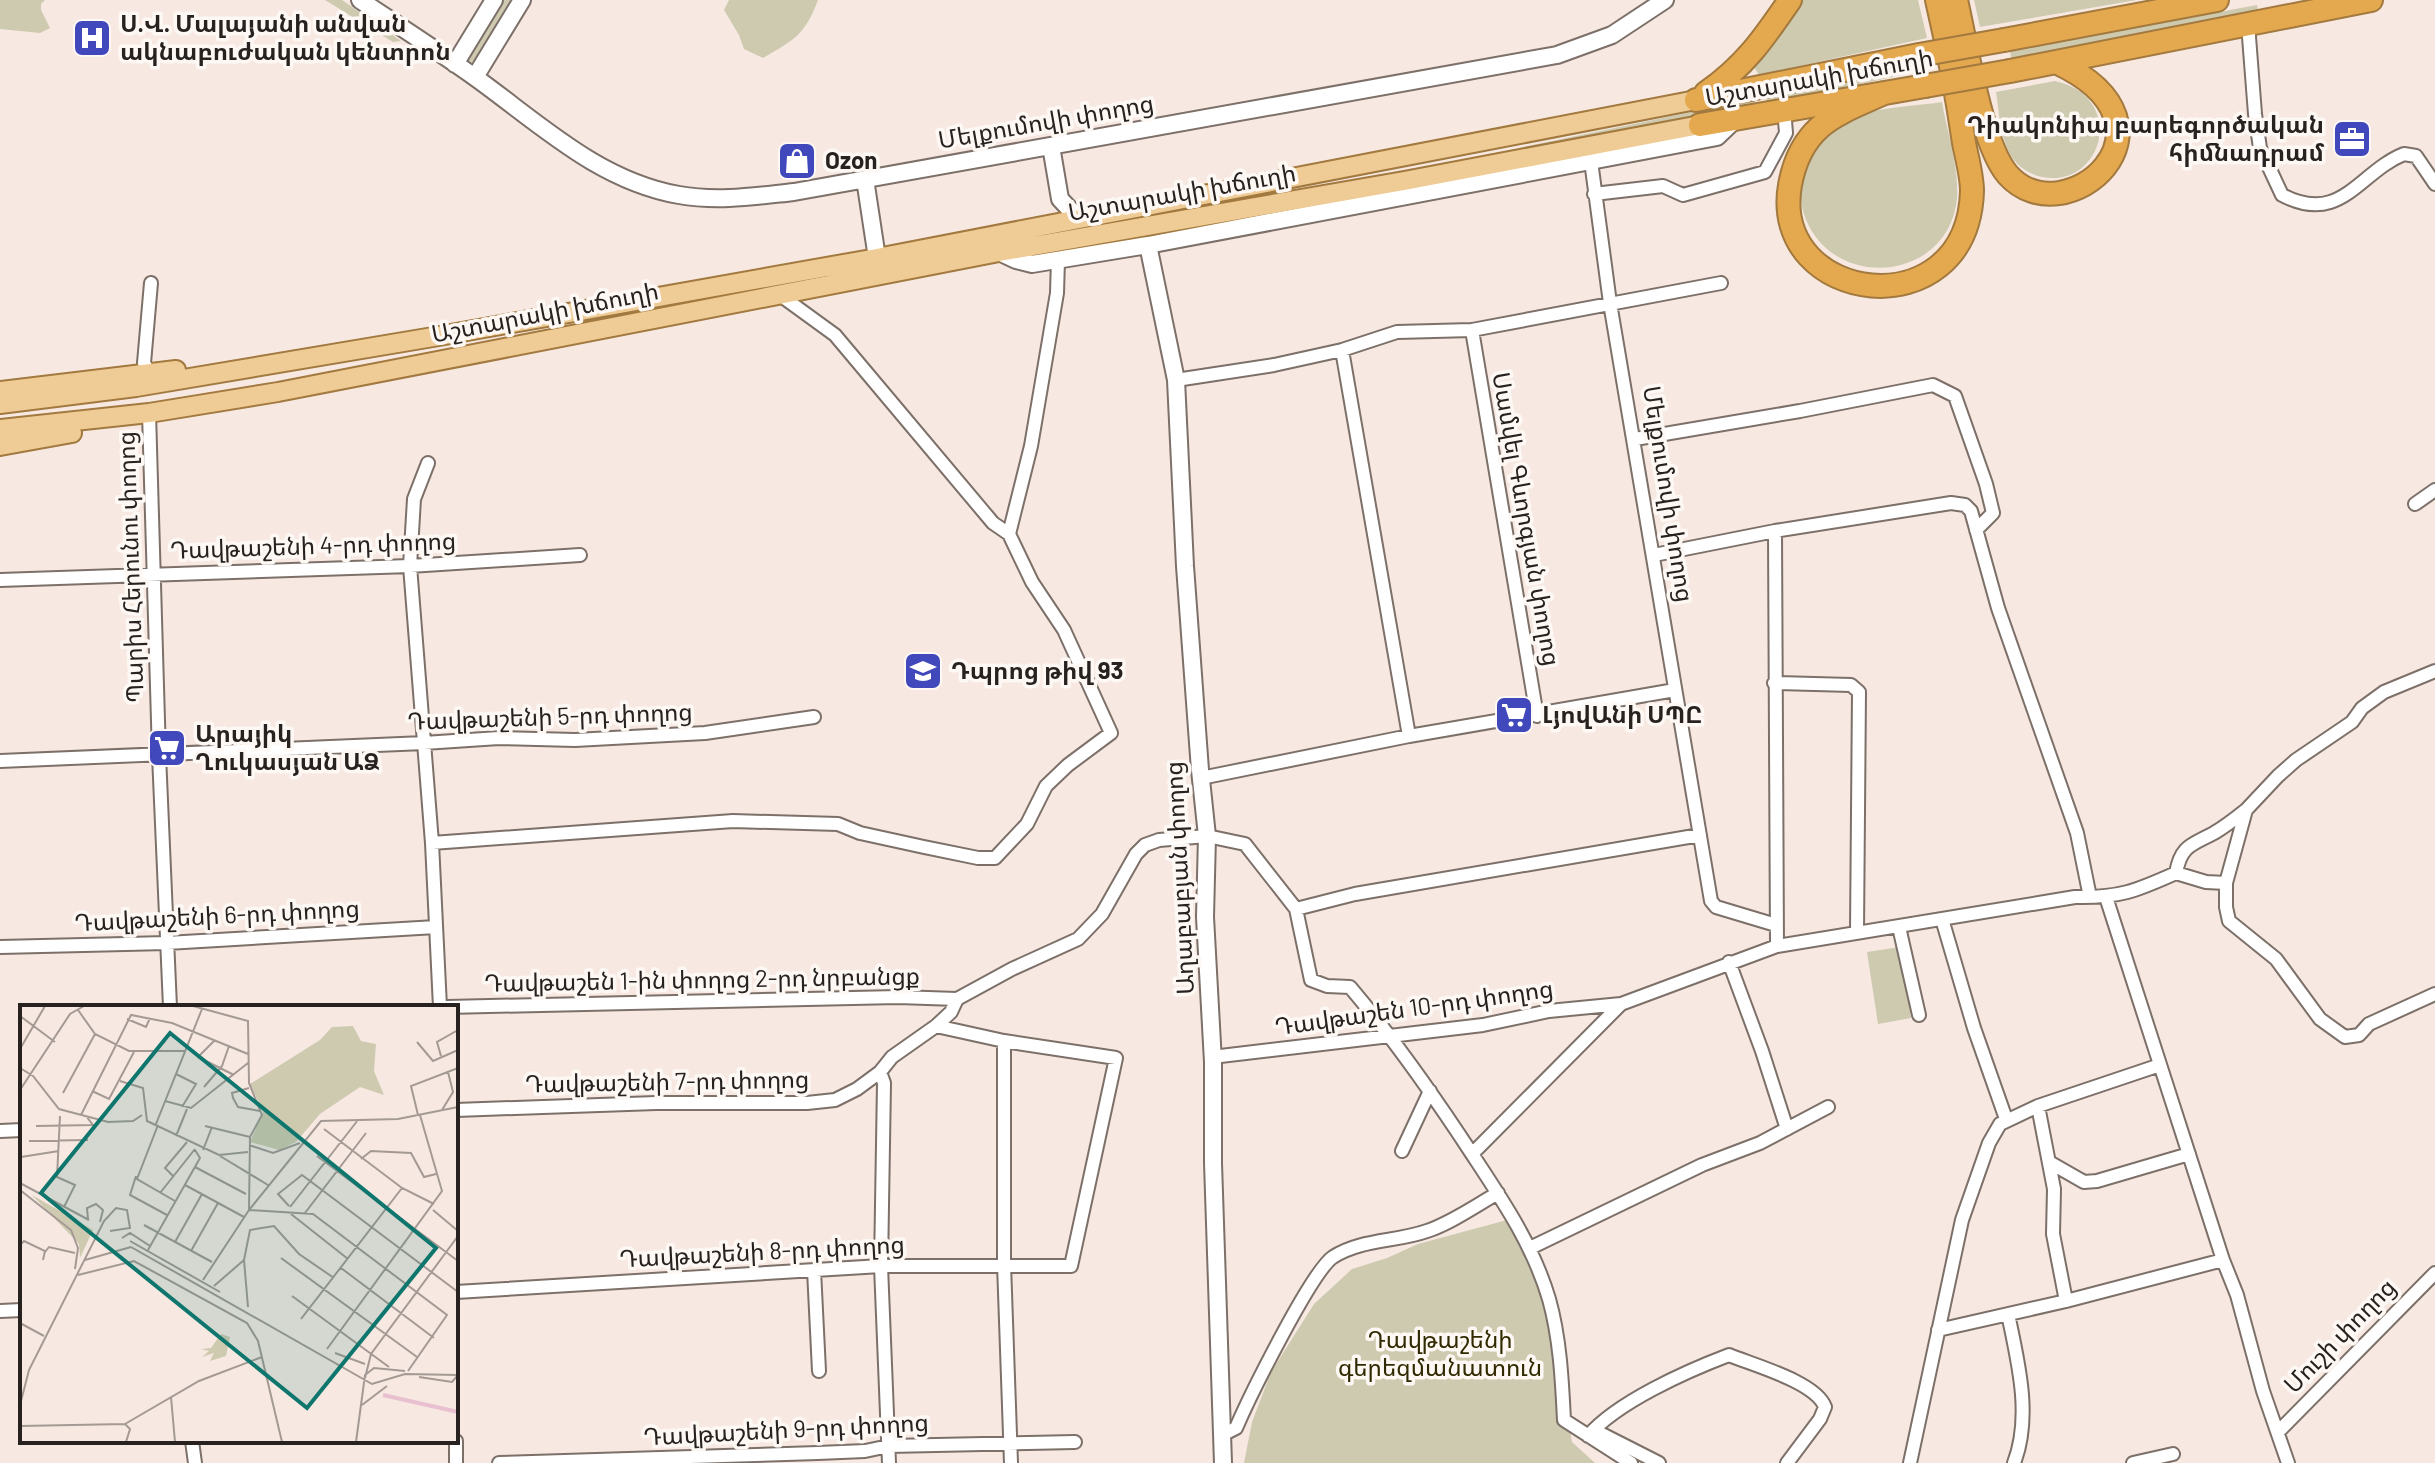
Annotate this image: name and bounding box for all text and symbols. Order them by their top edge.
place label: Ս.Վ. Մալայանի անվան ակնաբուժական կենտրոն [120,8,451,66]
hospital icon: Ս.Վ. Մալայանի անվան ակնաբուժական կենտրոն [71,17,113,59]
street label: Աշտարակի խճուղի [1703,42,1935,112]
street label: Մելքումովի փողոց [936,87,1156,155]
place label: Դիակոնիա բարեգործական հիմնադրամ [1967,109,2324,167]
office icon: Դիակոնիա բարեգործական հիմնադրամ [2331,118,2373,160]
shop icon: Ozon [776,140,818,182]
place label: Ozon [825,145,877,174]
street label: Աշտարակի խճուղի [1066,157,1298,227]
street label: Աշտարակի խճուղի [429,275,661,349]
street label: Սամվել Գևորգյան փողոց [1486,370,1568,668]
street label: Մելքումովի փողոց [1637,384,1701,604]
street label: Պարիս Հերունու փողոց [110,431,150,703]
street label: Դավթաշենի 4-րդ փողոց [169,525,457,565]
school or university icon: Դպրոց թիվ 93 [902,650,944,692]
place label: Դպրոց թիվ 93 [951,655,1123,685]
supermarket icon: ԼյովԱնի ՍՊԸ [1493,694,1535,736]
street label: Դավթաշենի 5-րդ փողոց [407,696,693,736]
place label: ԼյովԱնի ՍՊԸ [1542,699,1703,729]
place label: Արայիկ Ղուկասյան ԱՁ [195,718,380,776]
supermarket icon: Արայիկ Ղուկասյան ԱՁ [146,727,188,769]
street label: Աղաբաբյան փողոց [1158,760,1200,996]
street label: Դավթաշենի 6-րդ փողոց [74,893,360,937]
street label: Դավթաշեն 1-ին փողոց 2-րդ նրբանցք [484,960,920,998]
street label: Դավթաշեն 10-րդ փողոց [1273,973,1555,1041]
inset map [20,1005,458,1443]
street label: Դավթաշենի 7-րդ փողոց [524,1064,809,1098]
street label: Դավթաշենի 8-րդ փողոց [619,1229,905,1273]
street label: Մուշի փողոց [2277,1272,2401,1399]
park label: Դավթաշենի գերեզմանատուն [1338,1324,1542,1382]
street label: Դավթաշենի 9-րդ փողոց [643,1407,929,1451]

